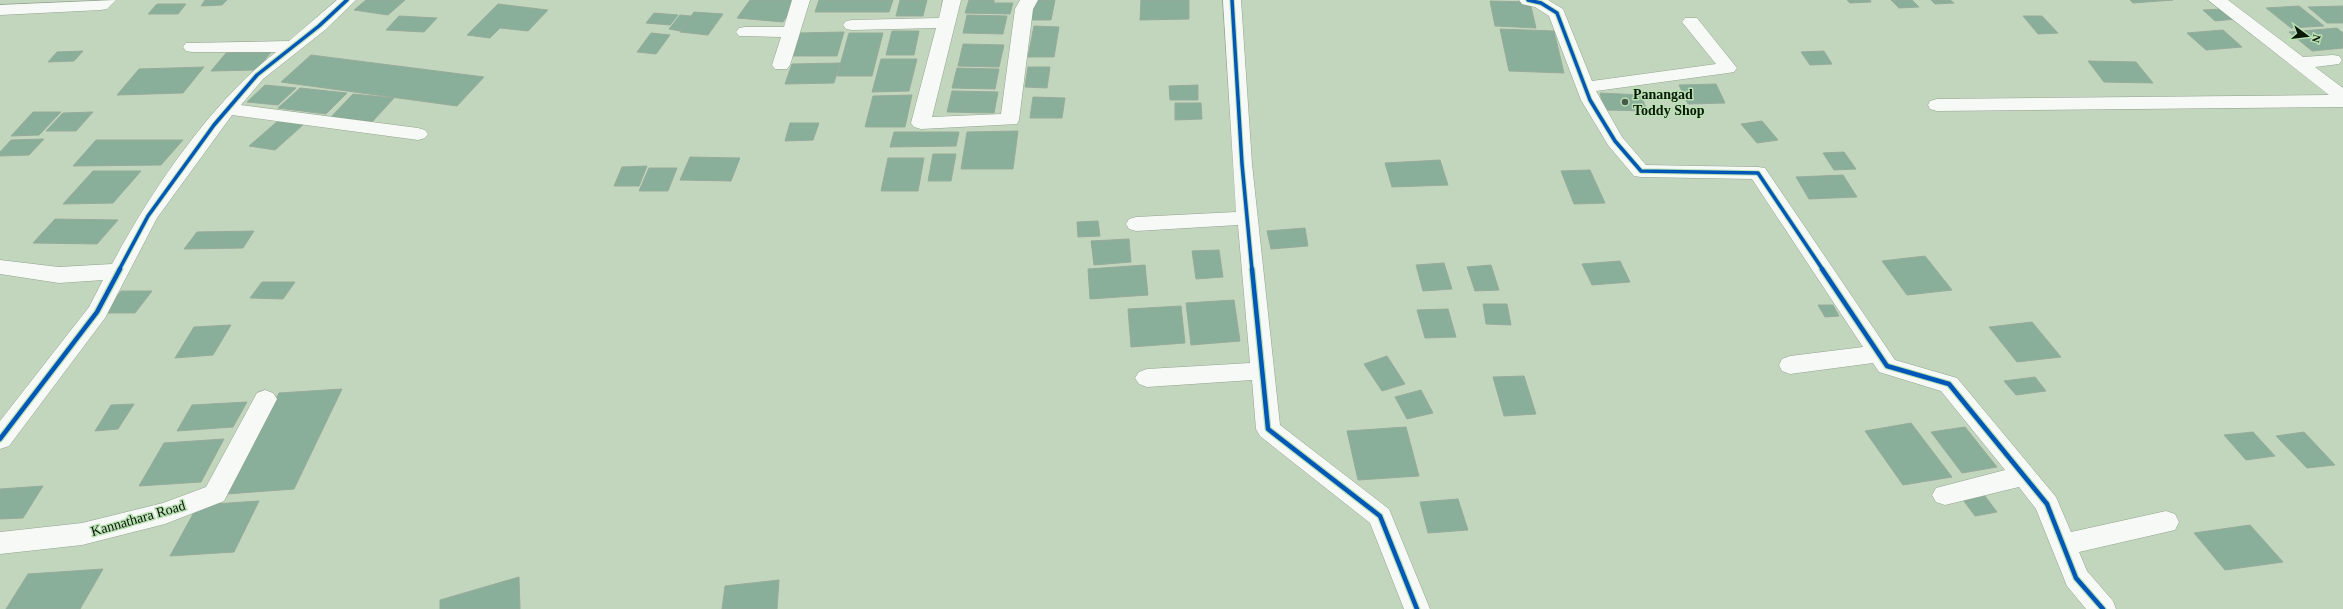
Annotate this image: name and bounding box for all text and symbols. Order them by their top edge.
north arrow [2287,16,2327,56]
text: N [2310,33,2323,44]
place label: Panangad Toddy Shop [1633,87,1705,118]
marker: Panangad Toddy Shop [1620,97,1630,107]
street label: Kannathara Road [89,498,187,539]

